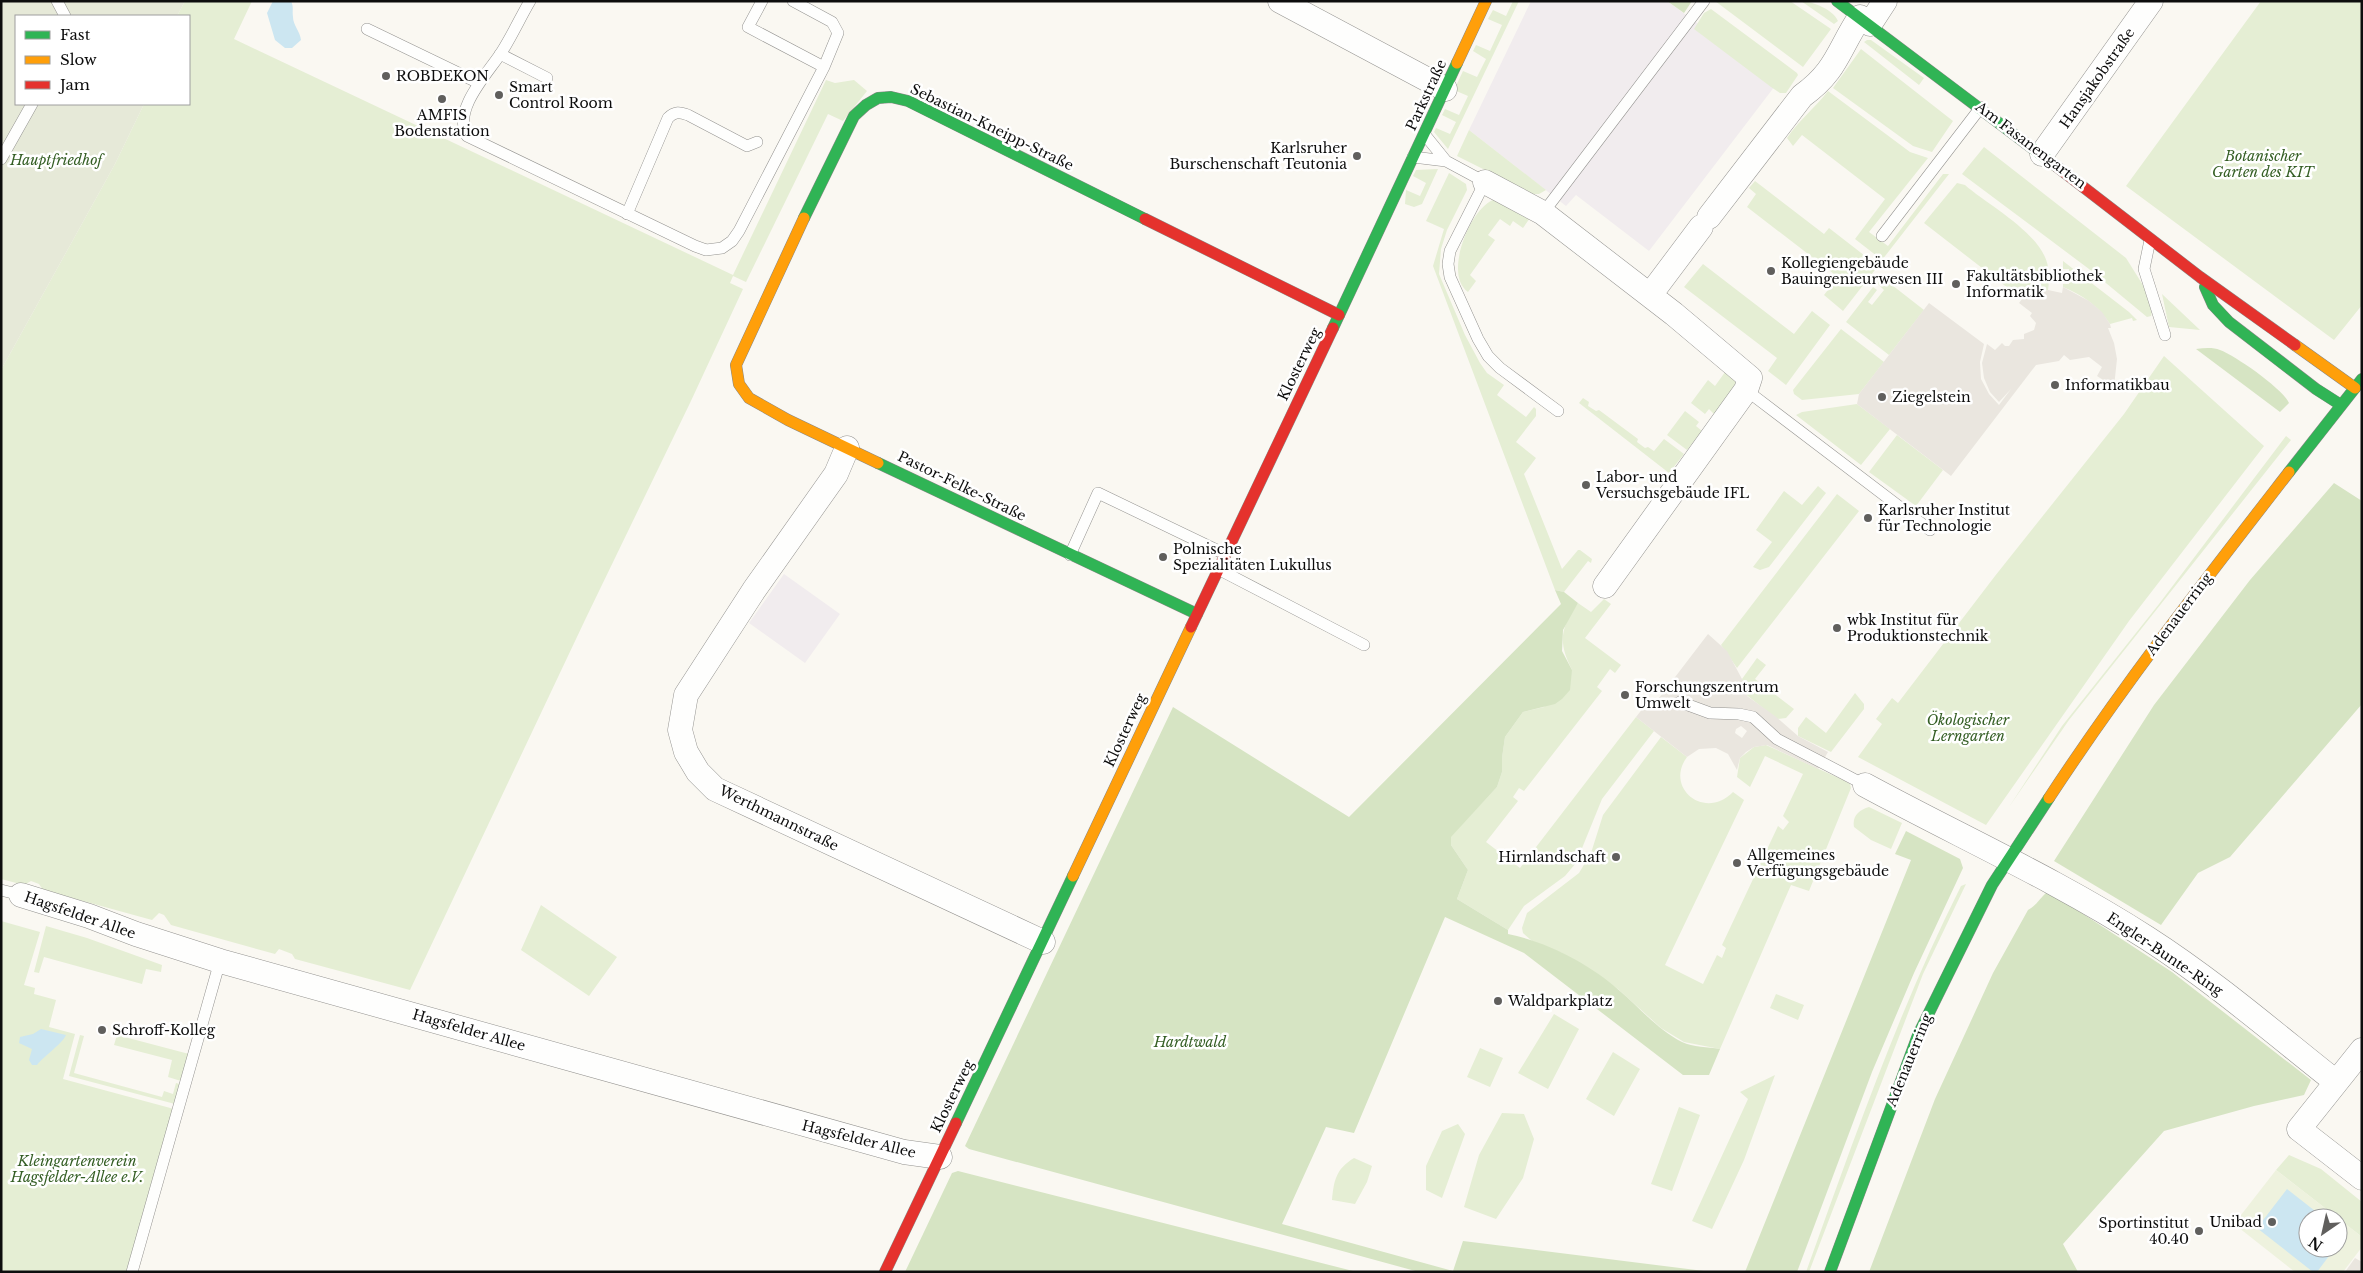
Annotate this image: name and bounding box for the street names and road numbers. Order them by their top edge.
street label: Hansjakobstraße [2056,24,2138,132]
street label: Parkstraße [1402,57,1450,133]
street label: Sebastian-Kneipp-Straße [908,80,1076,174]
street label: Am Fasanengarten [1971,97,2090,193]
street label: Klosterweg [1274,324,1325,403]
street label: Pastor-Felke-Straße [895,447,1029,525]
street label: Adenauerring [2141,569,2216,660]
street label: Klosterweg [1100,690,1150,770]
street label: Werthmannstraße [715,781,842,855]
street label: Hagsfelder Allee [22,887,138,943]
street label: Engler-Bunte-Ring [2103,908,2227,1000]
street label: Hagsfelder Allee [410,1005,528,1055]
street label: Adenauerring [1882,1010,1936,1110]
street label: Klosterweg [927,1056,978,1135]
street label: Hagsfelder Allee [800,1116,918,1162]

